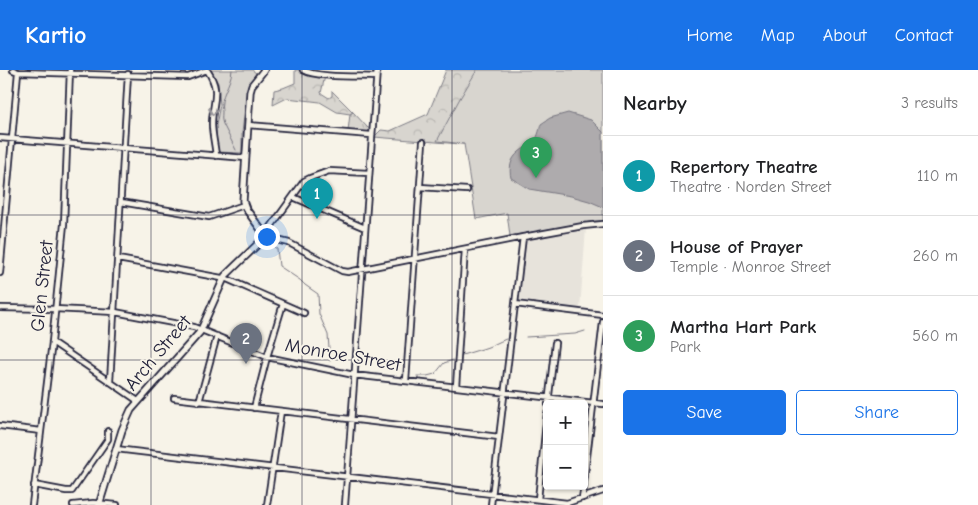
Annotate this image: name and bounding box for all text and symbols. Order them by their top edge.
text: Kartio [25,21,87,49]
text: Home [686,25,733,46]
text: Map [761,25,795,46]
text: About [823,25,867,46]
text: Contact [895,25,953,46]
text: Nearby [623,91,687,115]
text: 3 results [901,94,958,112]
one-way arrow [209,107,219,116]
pin: 3 [520,137,552,178]
text: Repertory Theatre [670,156,818,178]
text: 1 [636,167,642,185]
text: 110 m [917,167,958,185]
pin: 1 [301,178,333,219]
text: Theatre · Norden Street [670,178,831,196]
your location [254,224,280,250]
text: House of Prayer [670,236,803,258]
street label: Glen Street [26,239,58,333]
text: 2 [635,247,643,265]
text: 260 m [913,247,958,265]
text: Temple · Monroe Street [670,258,831,276]
street label: Arch Street [120,311,196,395]
text: Martha Hart Park [670,316,816,338]
pin: 2 [230,323,262,364]
text: 3 [635,327,643,345]
text: 560 m [912,327,958,345]
street label: Monroe Street [283,334,403,376]
text: Park [670,338,701,356]
button: Save [623,390,786,435]
button: Share [796,390,958,435]
map controls [543,400,588,490]
button: + [543,400,588,445]
button: − [543,445,588,490]

